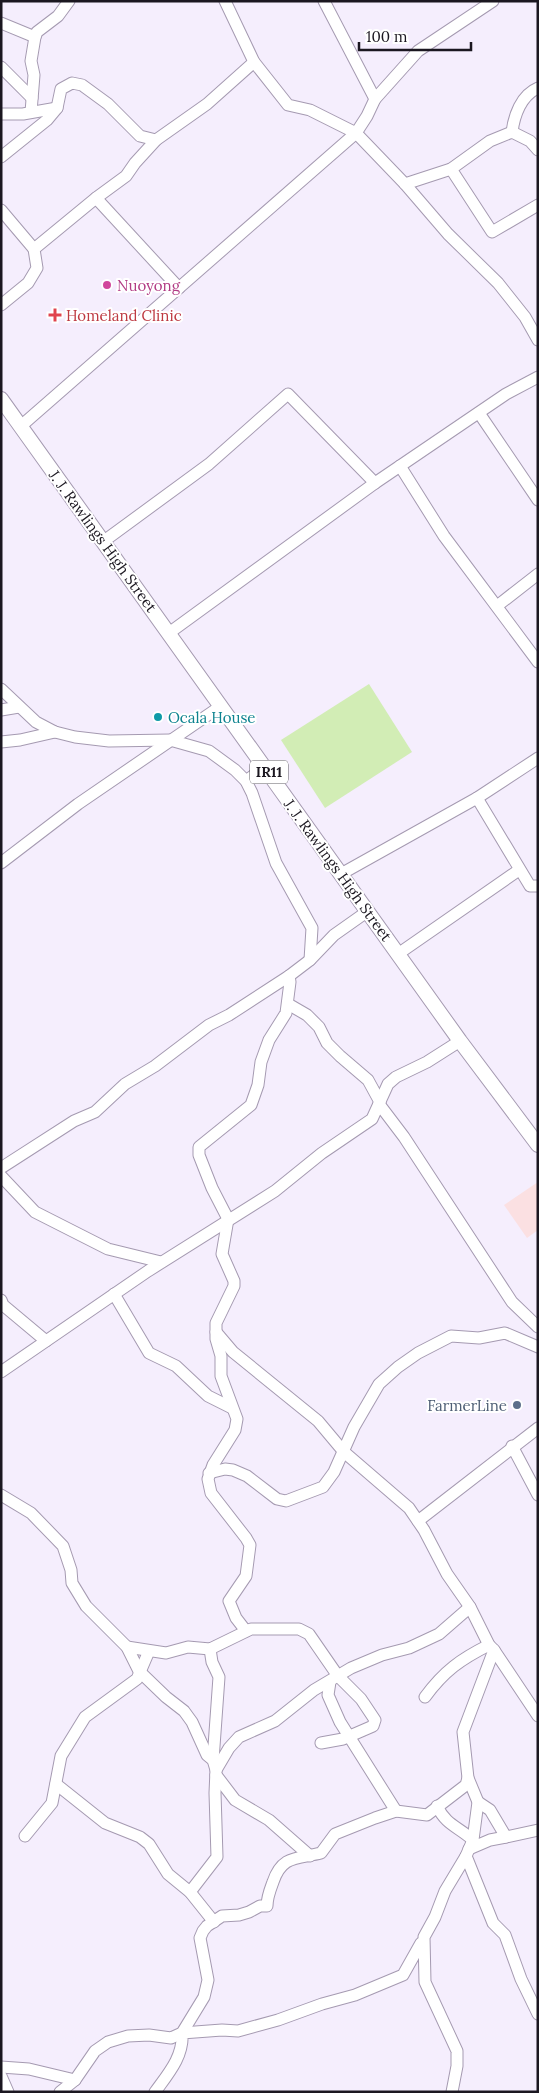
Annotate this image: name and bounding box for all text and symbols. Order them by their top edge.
scale bar [359,20,472,52]
text: 100 m [366,27,407,46]
place label: Nuoyong [117,276,181,295]
marker: Nuoyong [101,279,113,291]
place label: Homeland Clinic [66,306,182,325]
marker: Homeland Clinic [48,308,62,322]
street label: J. J. Rawlings High Street [44,465,161,616]
place label: Ocala House [168,708,255,727]
marker: Ocala House [152,711,164,723]
road number: IR11 [250,760,288,784]
street label: J. J. Rawlings High Street [279,794,396,945]
place label: FarmerLine [427,1396,507,1415]
marker: FarmerLine [511,1399,523,1411]

